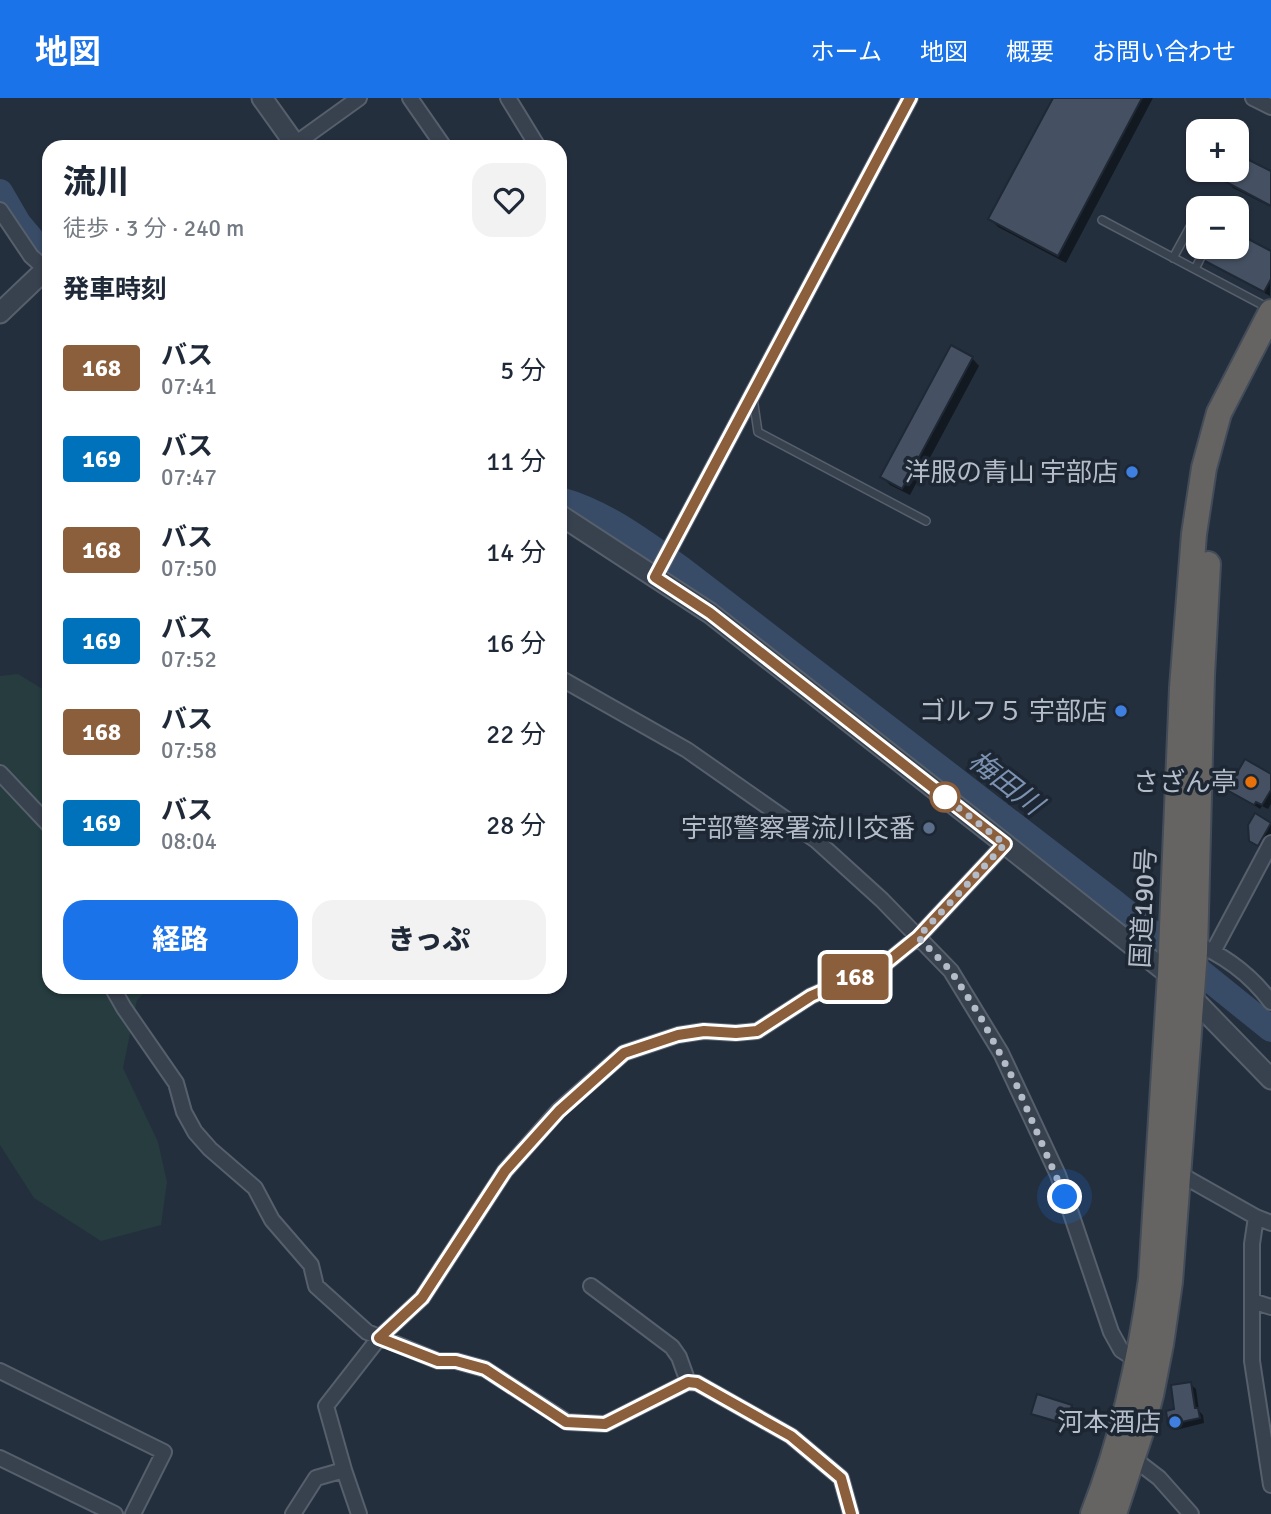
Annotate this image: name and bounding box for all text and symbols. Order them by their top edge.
text: 地図 [35,32,101,73]
text: ホーム [811,37,882,67]
text: 地図 [920,37,968,67]
text: 概要 [1006,37,1054,67]
text: お問い合わせ [1092,37,1236,67]
map controls [1186,119,1249,259]
button: + [1186,119,1249,182]
text: 流川 [63,162,129,203]
button: heart [472,163,546,237]
button: − [1186,196,1249,259]
text: 徒歩 · 3 分 · 240 m [63,214,244,243]
text: 発車時刻 [63,274,167,306]
text: バス [161,340,213,372]
text: 168 [82,353,121,383]
text: 5 分 [500,355,546,387]
text: 07:41 [161,372,217,401]
text: バス [161,431,213,463]
text: 169 [82,444,121,474]
text: 11 分 [486,446,546,478]
place label: 洋服の青山 宇部店 [904,457,1118,489]
text: 07:47 [161,463,217,492]
marker: 洋服の青山 宇部店 [1124,464,1140,480]
text: バス [161,522,213,554]
text: 168 [82,535,121,565]
text: 14 分 [486,537,546,569]
text: 07:50 [161,554,217,583]
text: バス [161,613,213,645]
text: 169 [82,626,121,656]
text: 16 分 [486,628,546,660]
text: 07:52 [161,645,217,674]
place label: ゴルフ５ 宇部店 [919,696,1107,728]
marker: ゴルフ５ 宇部店 [1113,703,1129,719]
text: バス [161,704,213,736]
text: 168 [82,717,121,747]
text: 22 分 [486,719,546,751]
text: 07:58 [161,736,217,765]
water label: 梅田川 [962,744,1051,824]
place label: さざん亭 [1133,767,1237,799]
marker: さざん亭 [1243,774,1259,790]
unlabelled marker [930,782,960,812]
text: バス [161,795,213,827]
text: 169 [82,808,121,838]
text: 28 分 [486,810,546,842]
place label: 宇部警察署流川交番 [681,813,915,845]
marker: 宇部警察署流川交番 [921,820,937,836]
text: 08:04 [161,827,217,856]
street label: 国道190号 [1125,847,1163,969]
button: 経路 [63,900,298,980]
button: きっぷ [312,900,546,980]
line badge: 168 [815,954,895,1000]
text: 168 [836,962,874,992]
your location [1047,1179,1082,1214]
place label: 河本酒店 [1057,1407,1161,1439]
marker: 河本酒店 [1167,1414,1183,1430]

